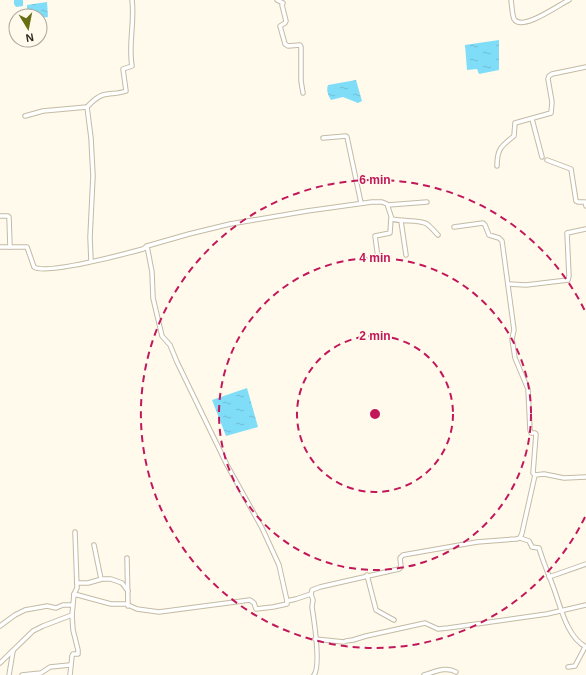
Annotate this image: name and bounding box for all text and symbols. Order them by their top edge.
north arrow [8,8,48,48]
text: N [25,31,35,44]
text: 6 min [359,173,391,187]
text: 4 min [359,251,391,265]
text: 2 min [359,329,391,343]
centre of rings [368,407,382,421]

